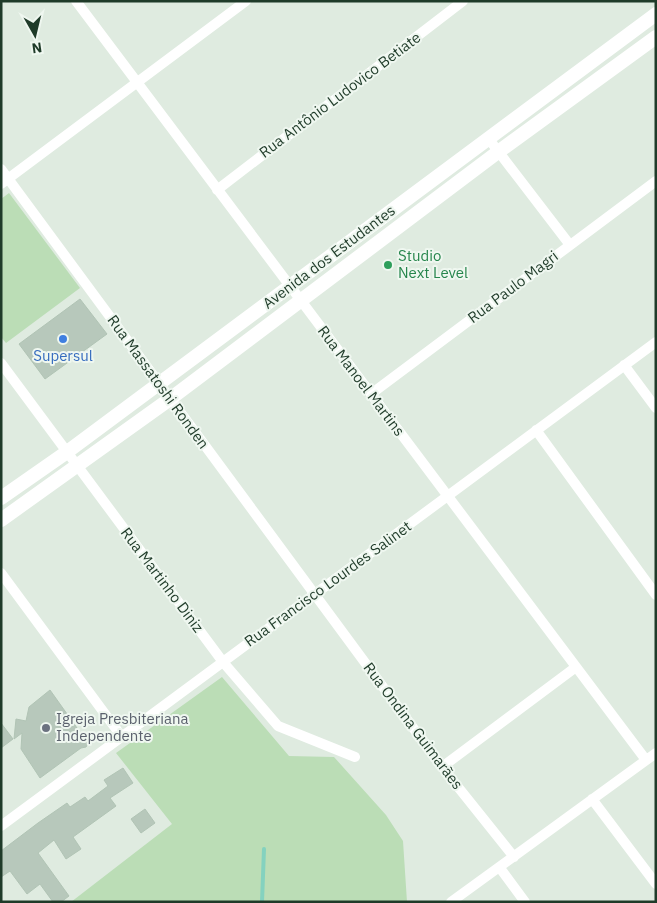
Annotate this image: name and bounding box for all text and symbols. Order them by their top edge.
north arrow [10,10,60,60]
street label: Rua Antônio Ludovico Betiate [255,28,424,162]
text: N [31,38,43,57]
street label: Avenida dos Estudantes [259,201,399,313]
place label: Studio Next Level [398,246,468,282]
street label: Rua Paulo Magri [464,246,562,327]
marker: Studio Next Level [382,259,394,271]
street label: Rua Massatoshi Ronden [103,311,213,452]
street label: Rua Manoel Martins [314,322,409,440]
marker: Supersul [57,333,69,345]
place label: Supersul [33,346,93,365]
street label: Rua Francisco Lourdes Salinet [240,517,415,651]
street label: Rua Martinho Diniz [117,523,208,636]
street label: Rua Ondina Guimarães [359,658,467,793]
place label: Igreja Presbiteriana Independente [56,709,188,745]
marker: Igreja Presbiteriana Independente [40,722,52,734]

